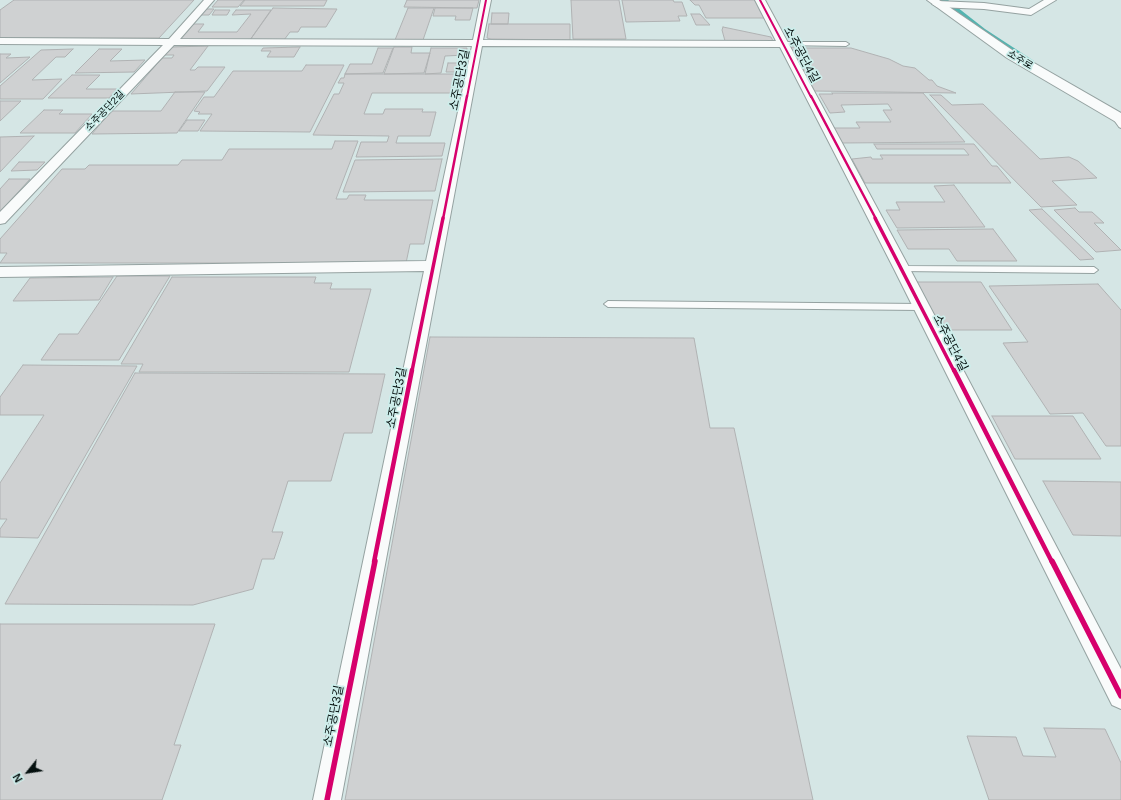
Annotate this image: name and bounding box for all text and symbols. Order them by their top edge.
street label: 소주공단4길 [780,24,822,86]
street label: 소주공단3길 [447,48,473,112]
street label: 소주로 [1005,48,1035,72]
street label: 소주공단2길 [83,88,127,134]
street label: 소주공단4길 [930,312,970,374]
street label: 소주공단3길 [384,366,410,430]
street label: 소주공단3길 [321,684,347,748]
north arrow [8,752,48,792]
text: N [10,772,25,784]

